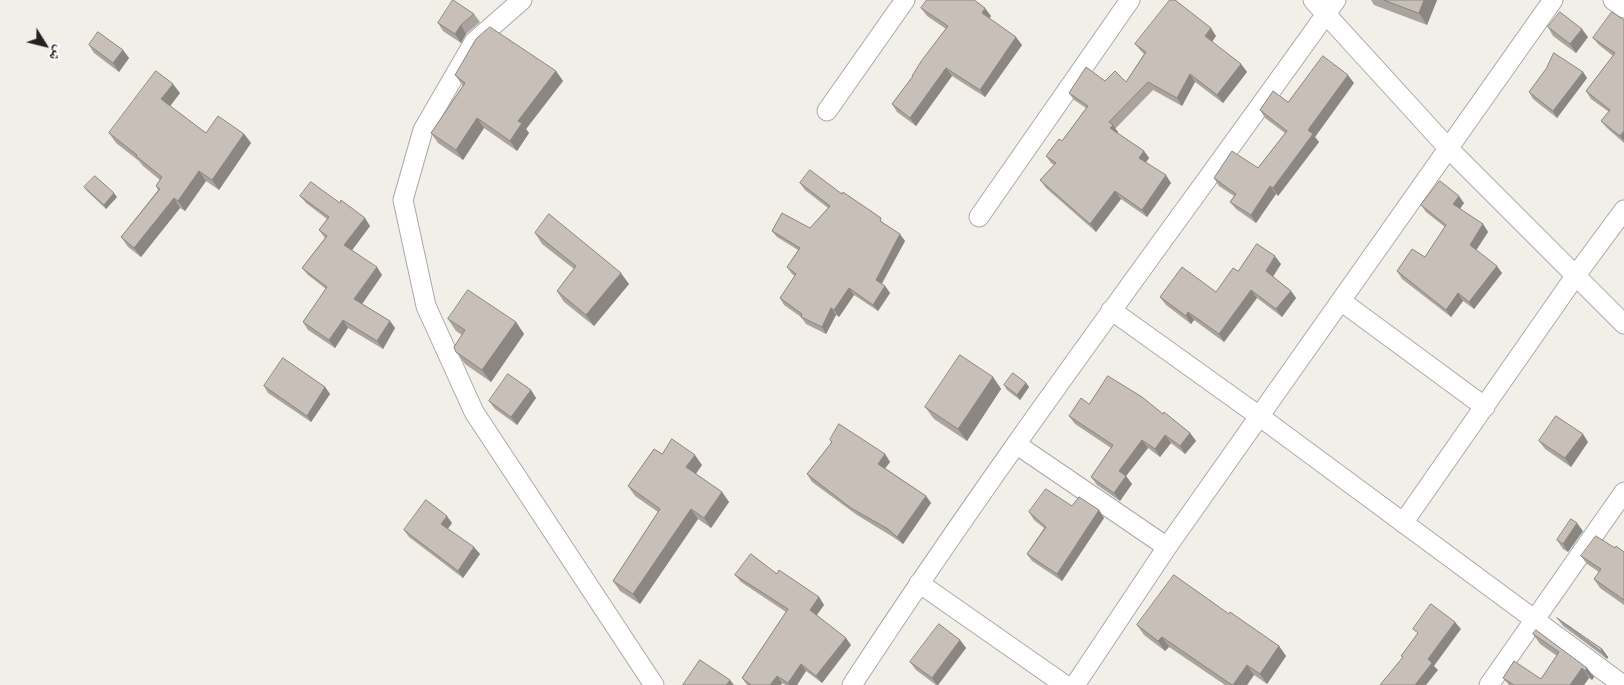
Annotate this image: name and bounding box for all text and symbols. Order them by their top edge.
north arrow [20,20,70,70]
text: ش [45,43,70,66]

